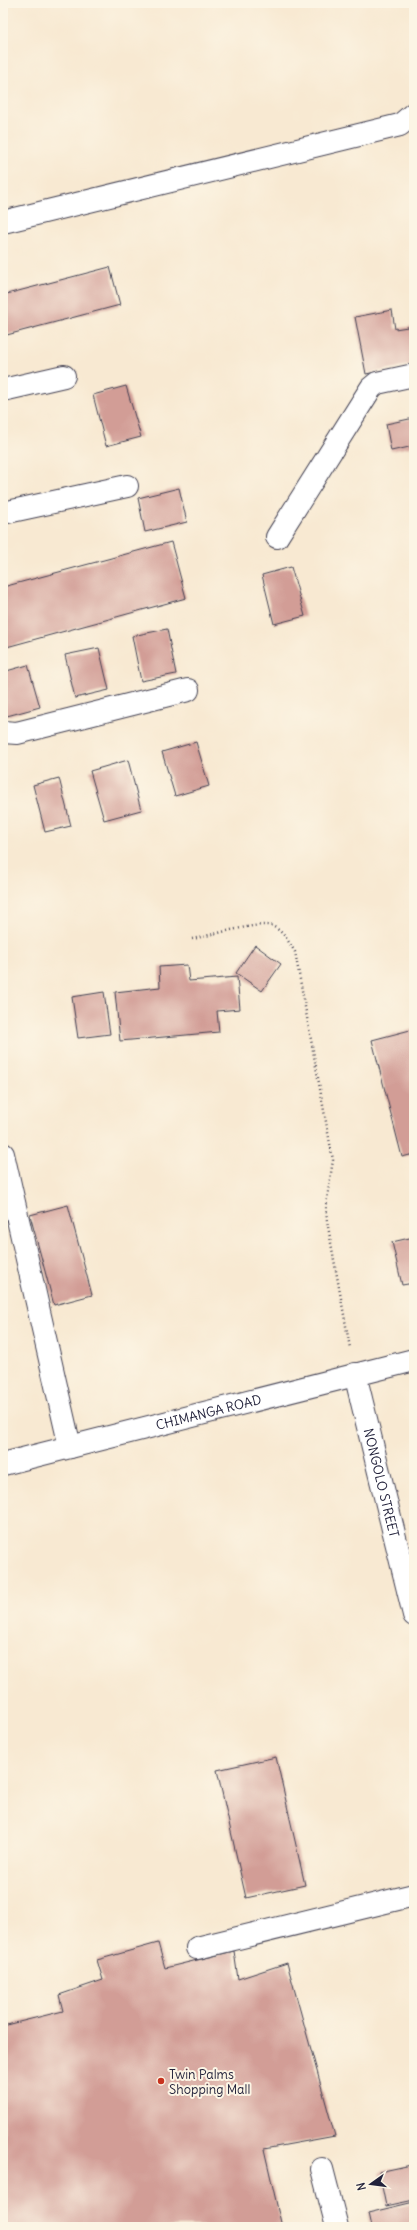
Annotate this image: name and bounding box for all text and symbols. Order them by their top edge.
street label: CHIMANGA ROAD [154,1391,263,1434]
street label: NONGOLO STREET [360,1427,403,1539]
place label: Twin Palms Shopping Mall [169,2066,250,2098]
marker: Twin Palms Shopping Mall [156,2076,166,2086]
north arrow [351,2164,391,2204]
text: N [354,2181,369,2192]

